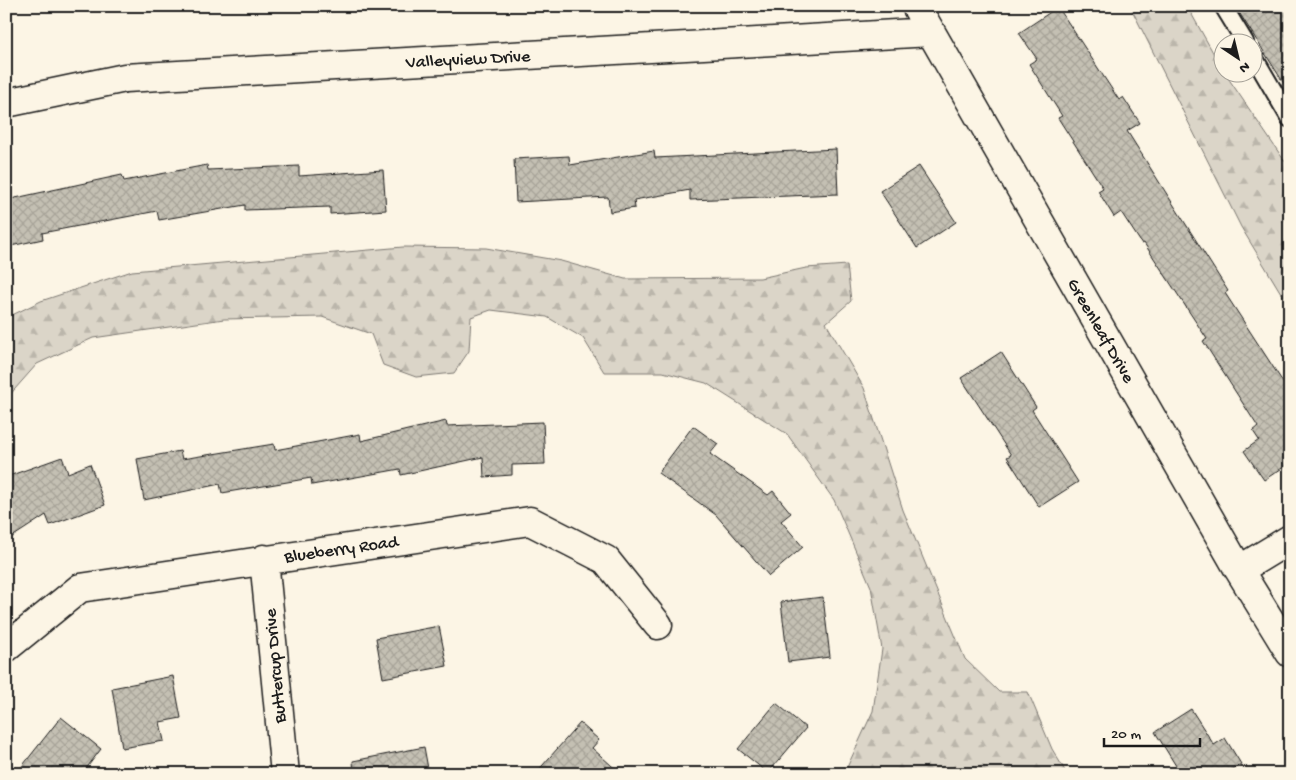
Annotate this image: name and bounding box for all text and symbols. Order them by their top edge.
north arrow [1214,32,1264,82]
street label: Valleyview Drive [404,47,532,74]
text: N [1235,57,1253,76]
street label: Greenleaf Drive [1061,275,1139,388]
street label: Blueberry Road [282,532,401,569]
street label: Buttercup Drive [261,607,292,725]
scale bar [1104,715,1200,747]
text: 20 m [1111,726,1141,744]

